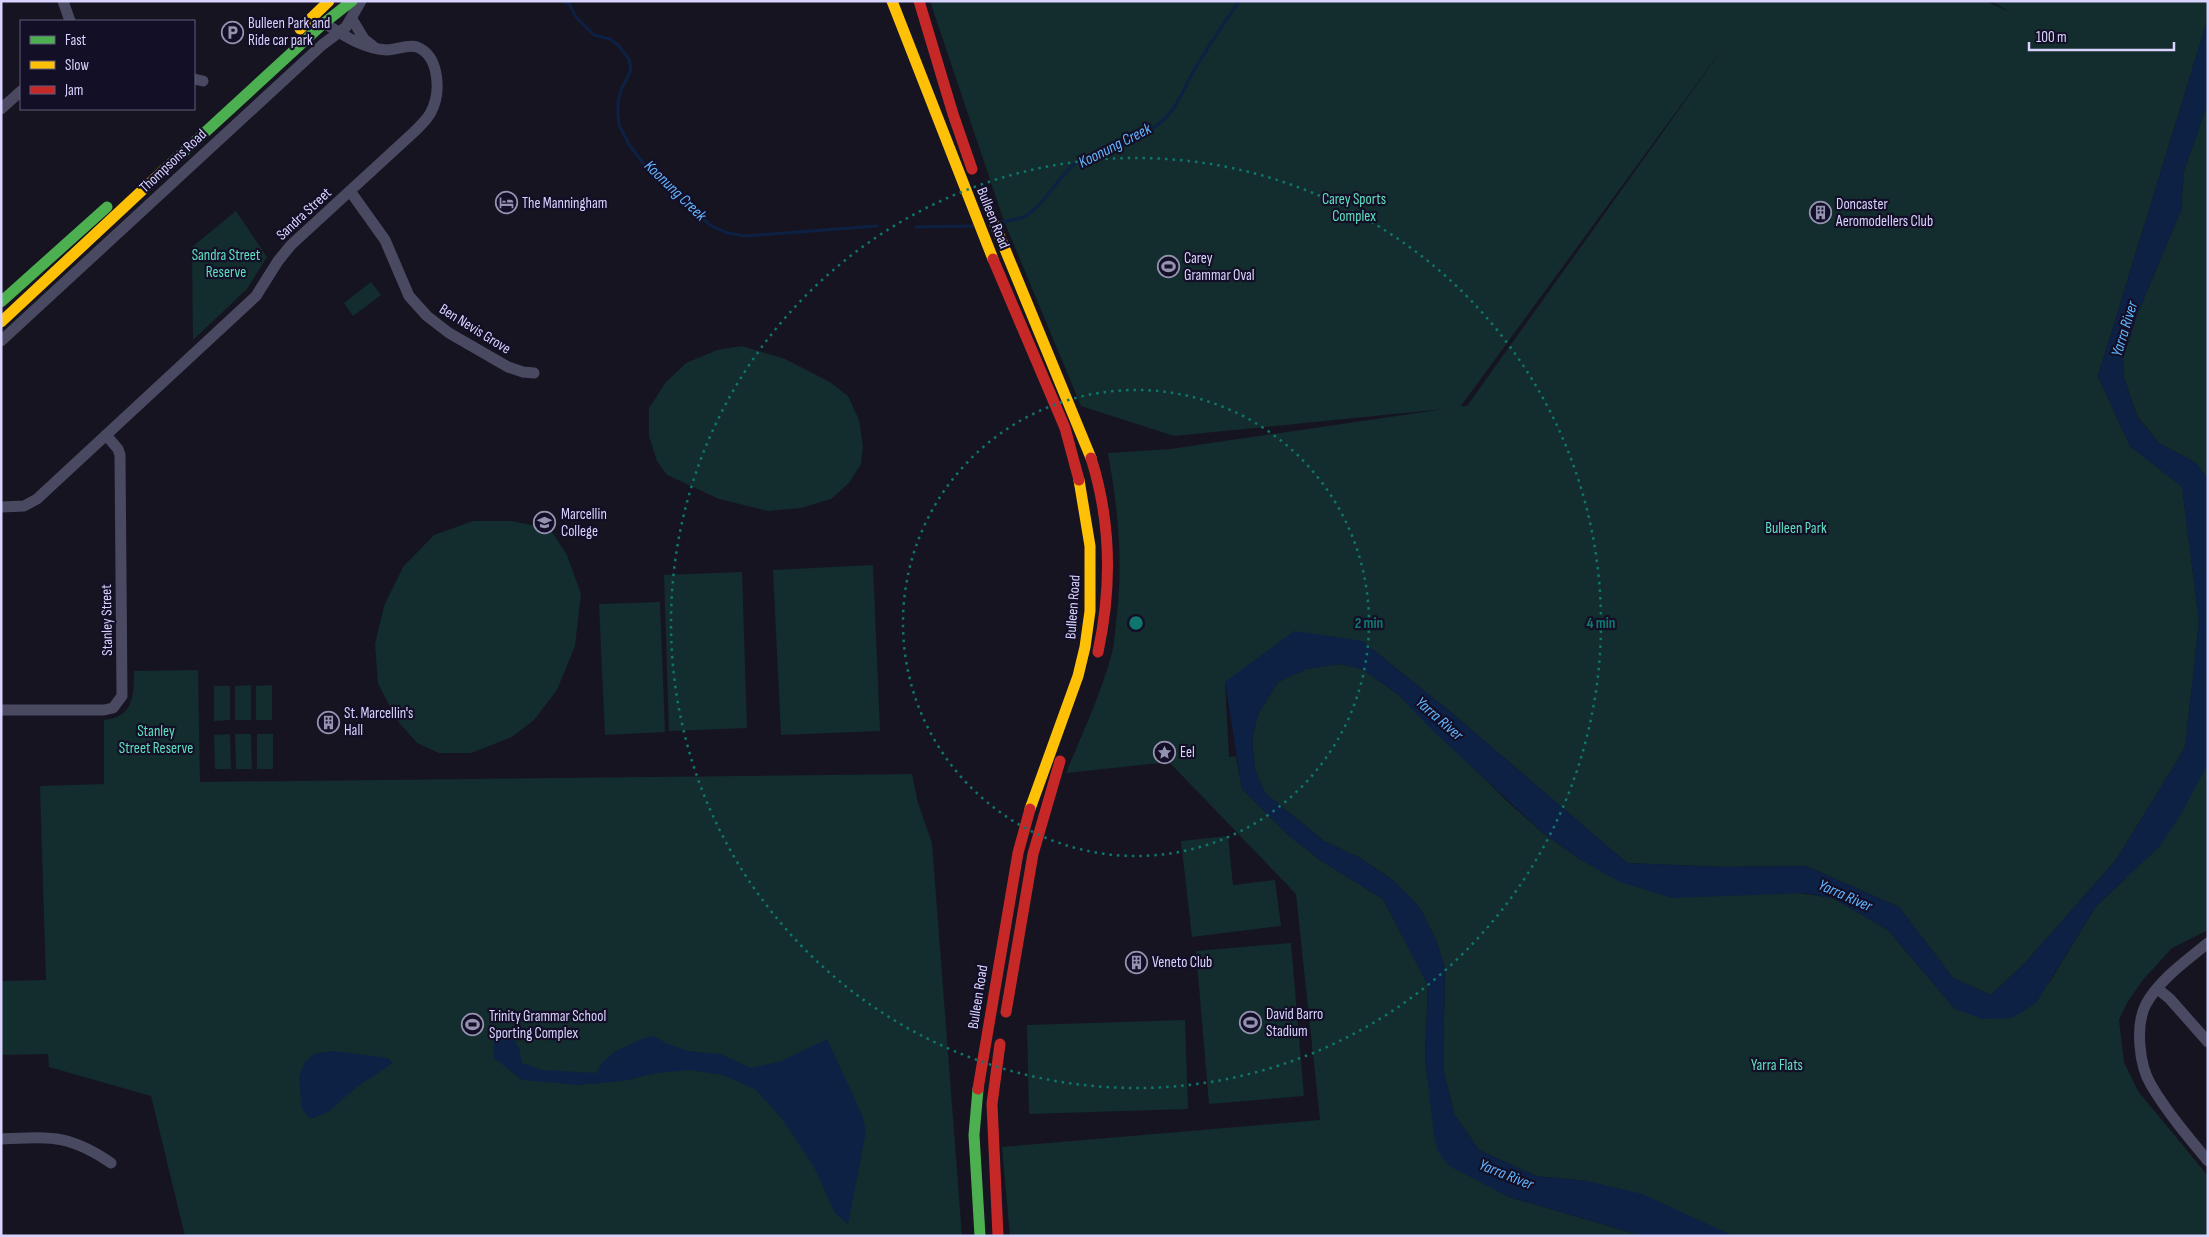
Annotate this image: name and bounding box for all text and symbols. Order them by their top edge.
place label: Bulleen Park and Ride car park [248,14,330,50]
legend [20,20,195,110]
parking icon: Bulleen Park and Ride car park [220,20,244,44]
scale bar [2029,20,2174,52]
text: 100 m [2036,28,2067,47]
text: Fast [65,31,87,50]
text: Slow [65,56,89,75]
text: Jam [64,81,83,100]
water label: Koonung Creek [1075,119,1155,172]
street label: Thompsons Road [135,125,211,197]
water label: Koonung Creek [640,157,711,226]
street label: Sandra Street [272,183,336,244]
street label: Bulleen Road [972,185,1014,251]
park label: Carey Sports Complex [1322,190,1386,226]
hotel icon: The Manningham [494,191,518,215]
place label: The Manningham [522,194,607,213]
place label: Doncaster Aeromodellers Club [1835,195,1933,231]
building icon: Doncaster Aeromodellers Club [1808,201,1832,225]
park label: Sandra Street Reserve [192,246,261,282]
place label: Carey Grammar Oval [1184,249,1255,285]
sports icon: Carey Grammar Oval [1156,255,1180,279]
water label: Yarra River [2108,299,2143,359]
street label: Ben Nevis Grove [436,300,514,358]
place label: Marcellin College [561,505,607,541]
school or university icon: Marcellin College [533,511,557,535]
park label: Bulleen Park [1765,519,1827,538]
street label: Bulleen Road [1061,574,1085,640]
street label: Stanley Street [97,584,117,656]
centre of rings [1127,614,1145,632]
text: 2 min [1355,614,1383,633]
text: 4 min [1587,614,1615,633]
water label: Yarra River [1411,693,1467,745]
place label: St. Marcellin's Hall [344,704,413,740]
building icon: St. Marcellin's Hall [316,710,340,734]
park label: Stanley Street Reserve [119,722,193,758]
place icon: Eel [1152,740,1176,764]
place label: Eel [1180,743,1195,762]
water label: Yarra River [1815,876,1875,916]
building icon: Veneto Club [1124,950,1148,974]
place label: Veneto Club [1152,953,1212,972]
street label: Bulleen Road [964,964,992,1030]
place label: David Barro Stadium [1266,1005,1323,1041]
place label: Trinity Grammar School Sporting Complex [489,1007,606,1043]
sports icon: David Barro Stadium [1238,1011,1262,1035]
sports icon: Trinity Grammar School Sporting Complex [461,1013,485,1037]
park label: Yarra Flats [1751,1056,1803,1075]
water label: Yarra River [1476,1156,1536,1195]

